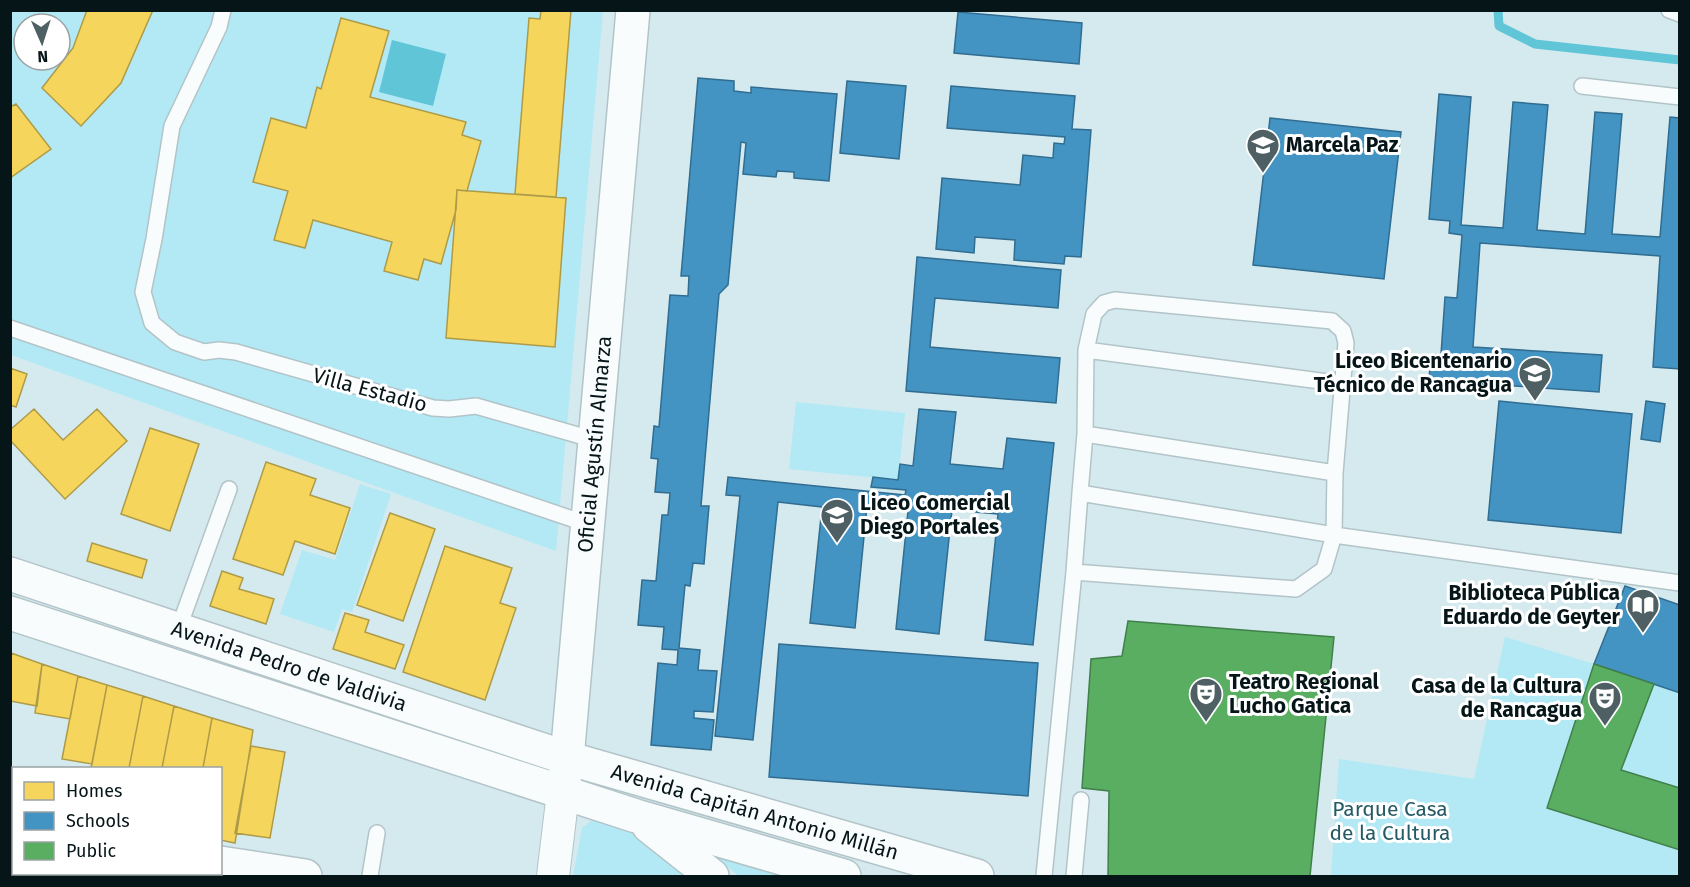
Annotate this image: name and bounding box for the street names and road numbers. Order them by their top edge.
street label: Oficial Agustín Almarza [572,335,617,554]
street label: Villa Estadio [310,362,430,418]
street label: Avenida Pedro de Valdivia [168,615,410,717]
street label: Avenida Capitán Antonio Millán [608,758,902,866]

